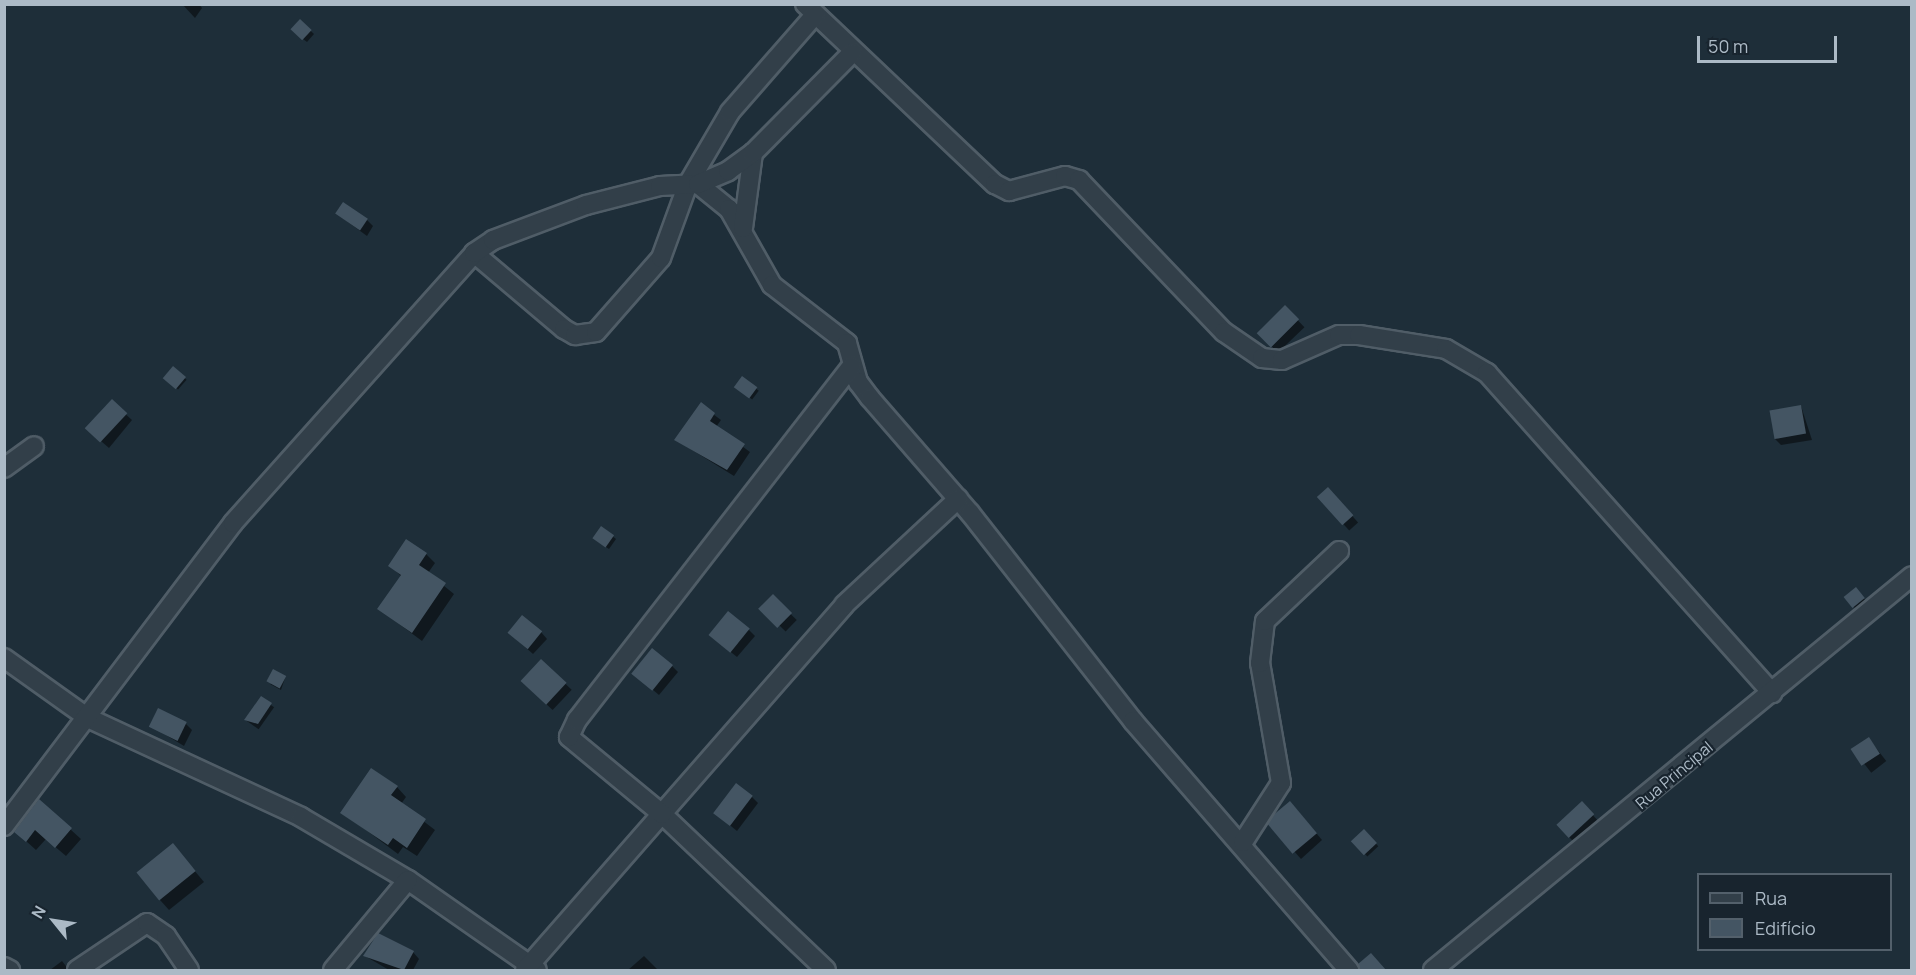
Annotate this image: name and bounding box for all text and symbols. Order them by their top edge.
scale bar [1700,24,1840,62]
text: 50 m [1708,34,1748,58]
street label: Rua Principal [1632,737,1716,813]
legend [1697,873,1892,951]
text: Rua [1755,886,1787,910]
north arrow [24,891,84,951]
text: N [26,902,51,922]
text: Edifício [1755,916,1816,940]

